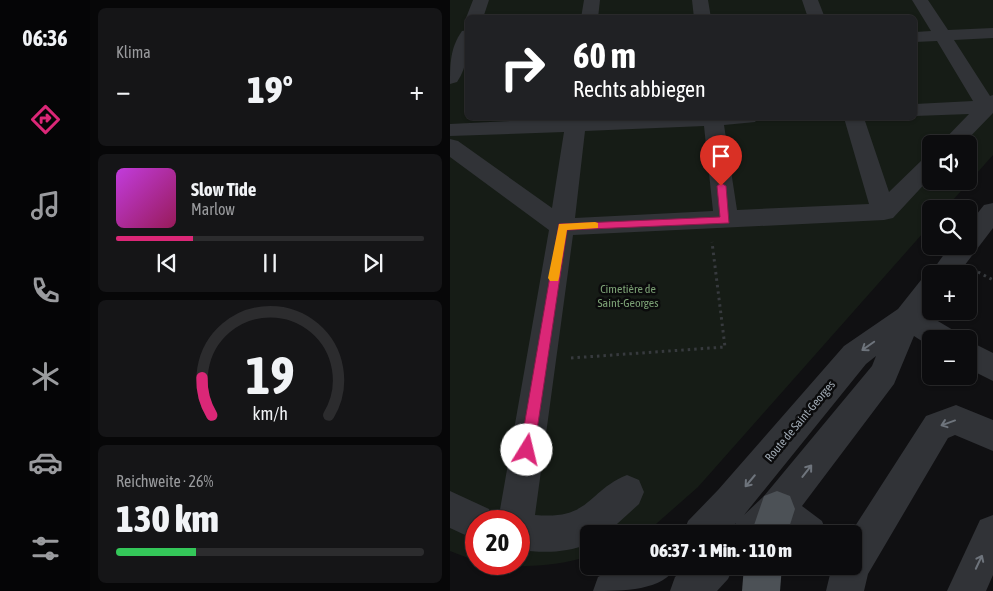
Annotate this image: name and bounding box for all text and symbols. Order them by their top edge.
text: 06:36 [22,25,68,51]
icon: right [490,35,555,100]
text: 60 m [573,35,636,75]
text: Klima [116,43,151,61]
text: 19° [247,68,293,111]
text: − [116,74,131,106]
text: + [409,74,424,106]
text: Rechts abbiegen [573,76,706,102]
icon: directions [28,102,63,137]
pin [700,135,742,186]
map controls [922,135,977,385]
button: sound [922,135,977,190]
icon: arrive [707,142,735,170]
text: Slow Tide [191,178,256,200]
icon: music [28,188,63,223]
text: Marlow [191,200,235,218]
button: search [922,200,977,255]
icon: previous [153,249,181,277]
icon: pause [256,249,284,277]
icon: next [359,249,387,277]
button: + [922,265,977,320]
icon: phone [28,273,63,308]
park label: Cimetière de Saint-Georges [598,282,658,310]
button: − [922,330,977,385]
one-way arrow [861,341,875,351]
text: 19 [246,345,294,405]
icon: climate [28,359,63,394]
street label: Route de Saint-Georges [762,378,838,464]
text: km/h [252,403,288,424]
one-way arrow [941,419,956,428]
position arrow [500,423,552,475]
icon: car [28,445,63,480]
one-way arrow [802,464,813,477]
text: Reichweite · 26% [116,472,213,490]
one-way arrow [744,474,755,487]
text: 130 km [116,497,219,540]
speed limit sign: 20 [465,510,530,575]
icon: filters [28,531,63,566]
text: 06:37 · 1 Min. · 110 m [650,539,792,561]
one-way arrow [975,555,985,570]

